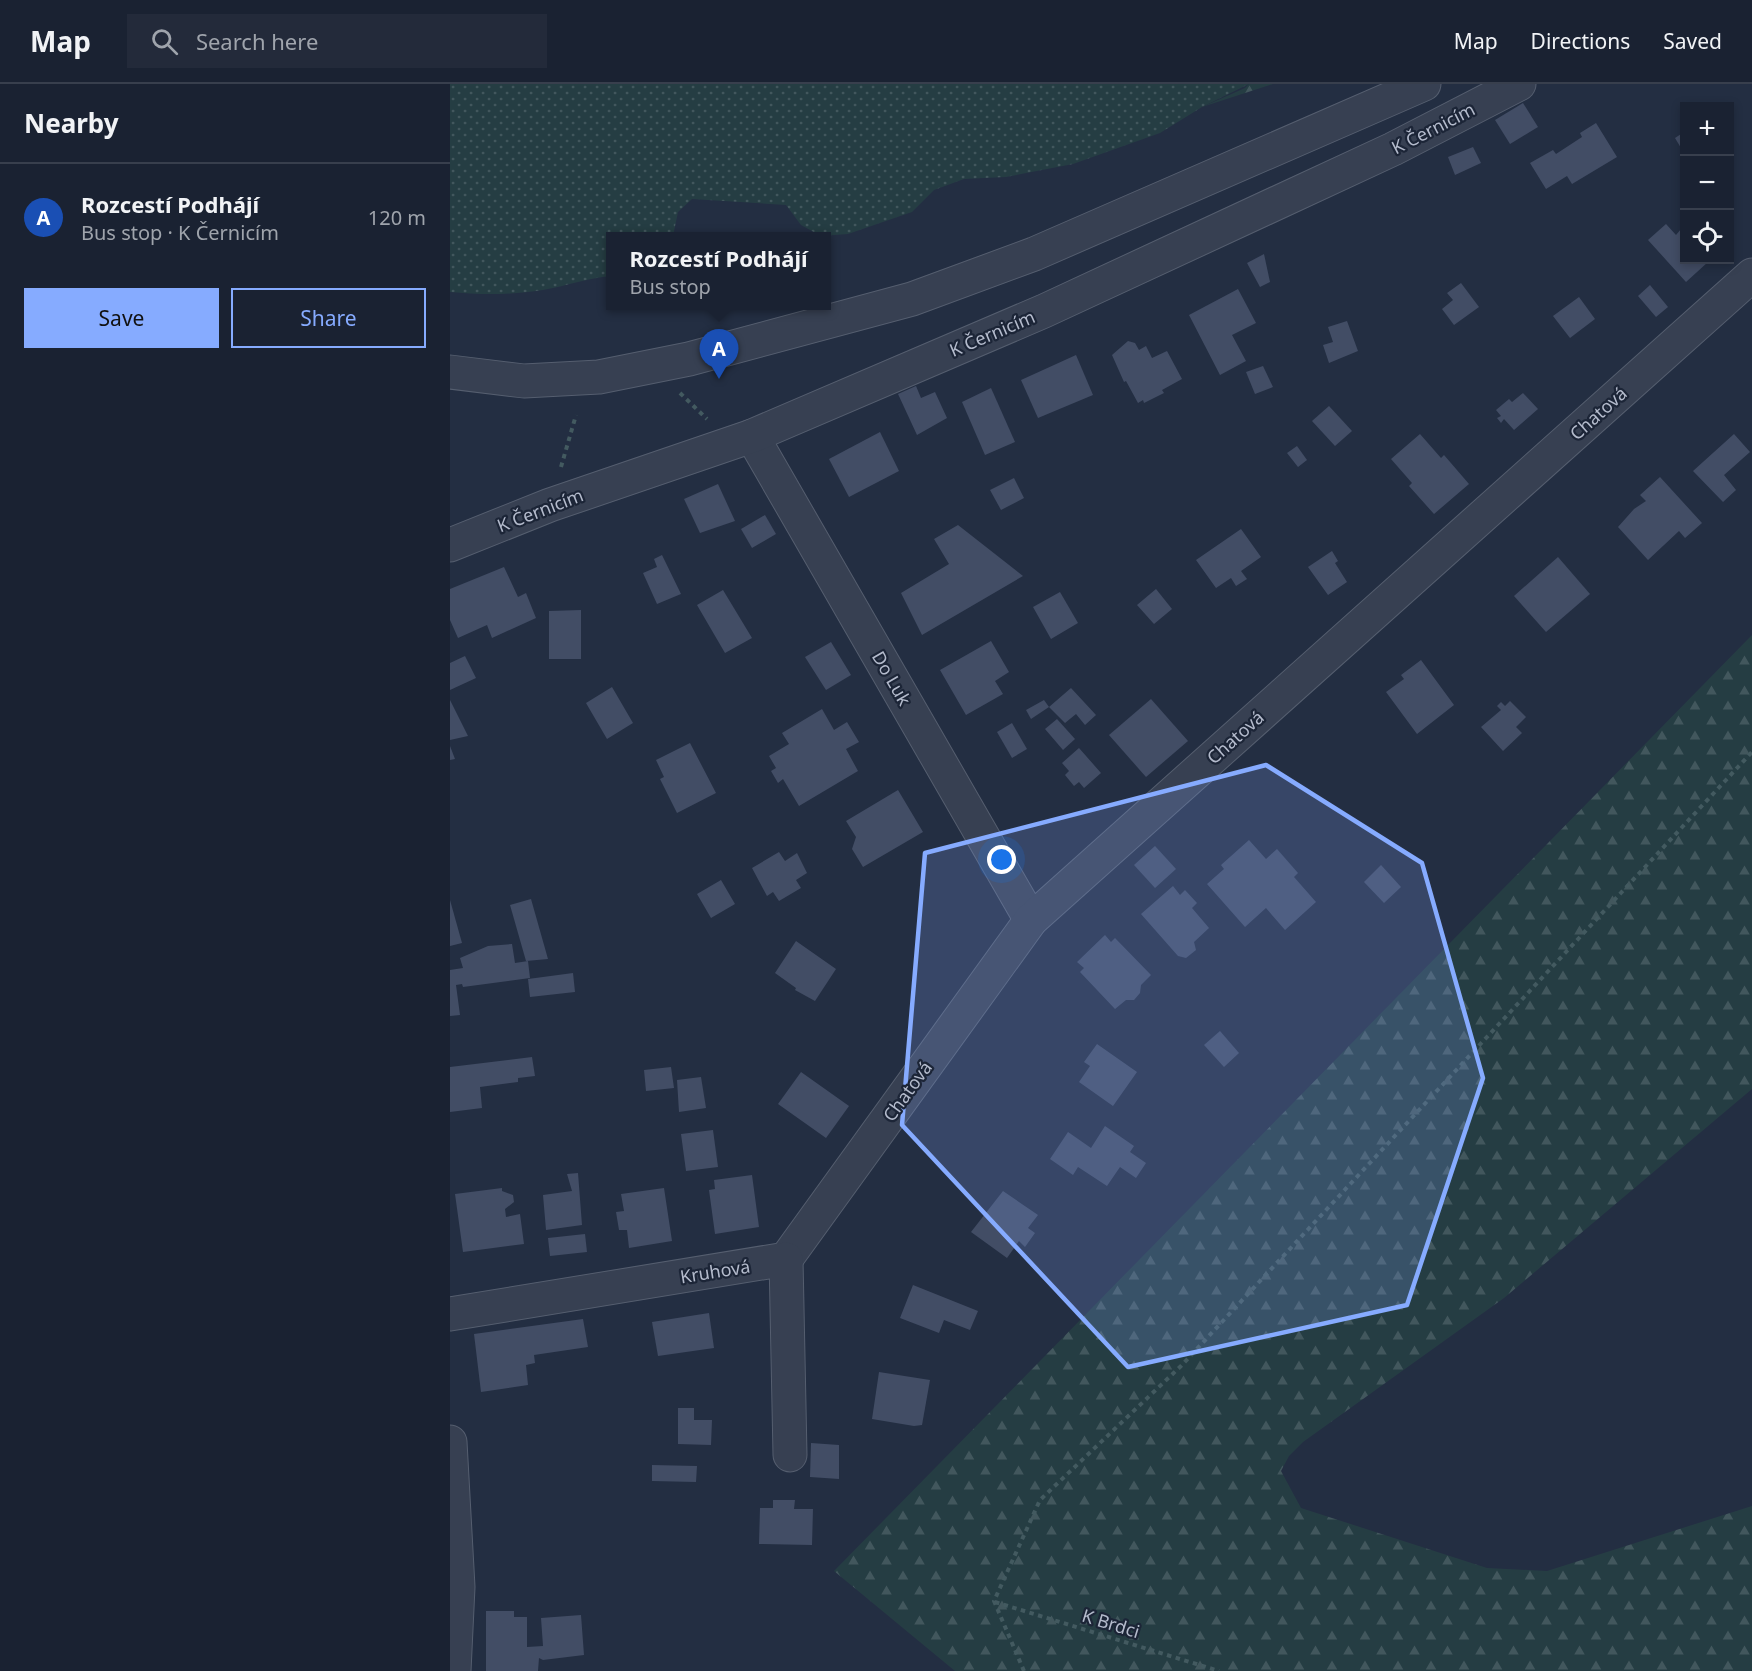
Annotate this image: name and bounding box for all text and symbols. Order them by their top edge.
search box [127,14,547,68]
text: Map [30,22,91,60]
icon: search [148,25,181,58]
text: Search here [196,26,318,56]
text: Map [1454,27,1498,55]
text: Directions [1531,27,1630,55]
text: Saved [1663,27,1722,55]
street label: K Černicím [1387,97,1479,159]
map controls [1680,102,1734,264]
button: + [1680,102,1734,156]
text: Nearby [24,105,119,141]
button: − [1680,156,1734,210]
text: Rozcestí Podhájí [81,189,259,219]
text: A [37,204,50,231]
text: 120 m [368,204,426,231]
button: locate [1680,210,1734,264]
text: Bus stop · K Černicím [81,219,279,246]
popup [606,232,831,310]
text: Rozcestí Podhájí [629,243,808,273]
text: Bus stop [629,273,711,300]
button: Save [24,288,219,348]
button: Share [231,288,426,348]
street label: K Černicím [946,304,1038,362]
pin: A [700,330,738,379]
street label: Chatová [1564,381,1632,445]
street label: K Černicím [493,483,587,537]
street label: Do Luk [867,646,917,710]
street label: Chatová [1201,705,1269,769]
your location [987,845,1016,874]
street label: Chatová [877,1056,937,1126]
street label: Kruhová [678,1254,752,1288]
street label: K Brdci [1079,1603,1143,1643]

